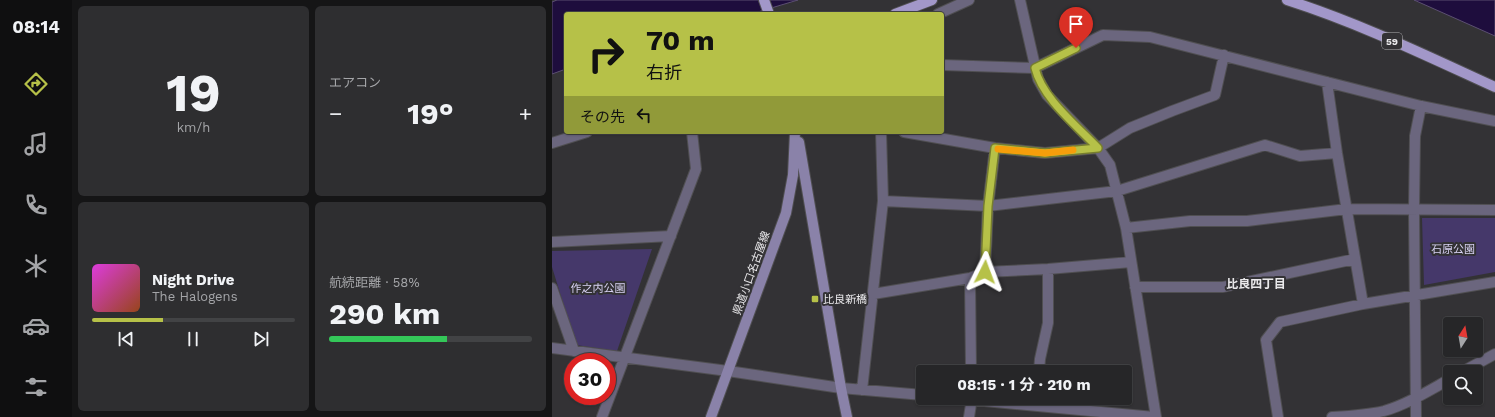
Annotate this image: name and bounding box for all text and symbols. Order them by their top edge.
pin [1059,7.0,1093,48]
icon: arrive [1065,13,1087,35]
text: 08:14 [12,16,60,37]
text: 70 m [646,24,715,57]
icon: right [580,28,632,80]
road number: 59 [1382,33,1402,49]
text: 右折 [646,62,682,83]
text: 19 [166,63,221,124]
icon: directions [22,70,50,98]
text: エアコン [329,75,381,90]
text: 19° [407,96,454,131]
text: − [329,101,342,126]
text: + [519,101,532,126]
icon: left [633,104,655,126]
text: その先 [580,108,625,126]
text: km/h [177,120,210,135]
icon: music [22,130,50,158]
icon: phone [22,191,50,219]
street label: 県道小口名古屋線 [730,230,773,317]
park label: 石原公園 [1431,243,1475,256]
position arrow [964,251,1006,293]
icon: climate [22,252,50,280]
text: Night Drive [152,271,235,289]
text: 航続距離 · 58% [329,275,420,290]
district label: 比良四丁目 [1226,277,1286,291]
park label: 作之内公園 [571,282,626,295]
text: The Halogens [152,289,238,304]
place label: 比良新橋 [823,293,867,306]
marker: 比良新橋 [810,294,820,304]
text: 290 km [329,296,440,331]
icon: car [22,312,50,340]
north arrow [1443,317,1483,357]
map controls [1443,317,1483,405]
icon: previous [115,328,137,350]
icon: pause [182,328,204,350]
icon: next [250,328,272,350]
speed limit sign: 30 [564,353,616,405]
button: search [1443,365,1483,405]
icon: filters [22,373,50,401]
text: 08:15 · 1 分 · 210 m [957,376,1091,394]

